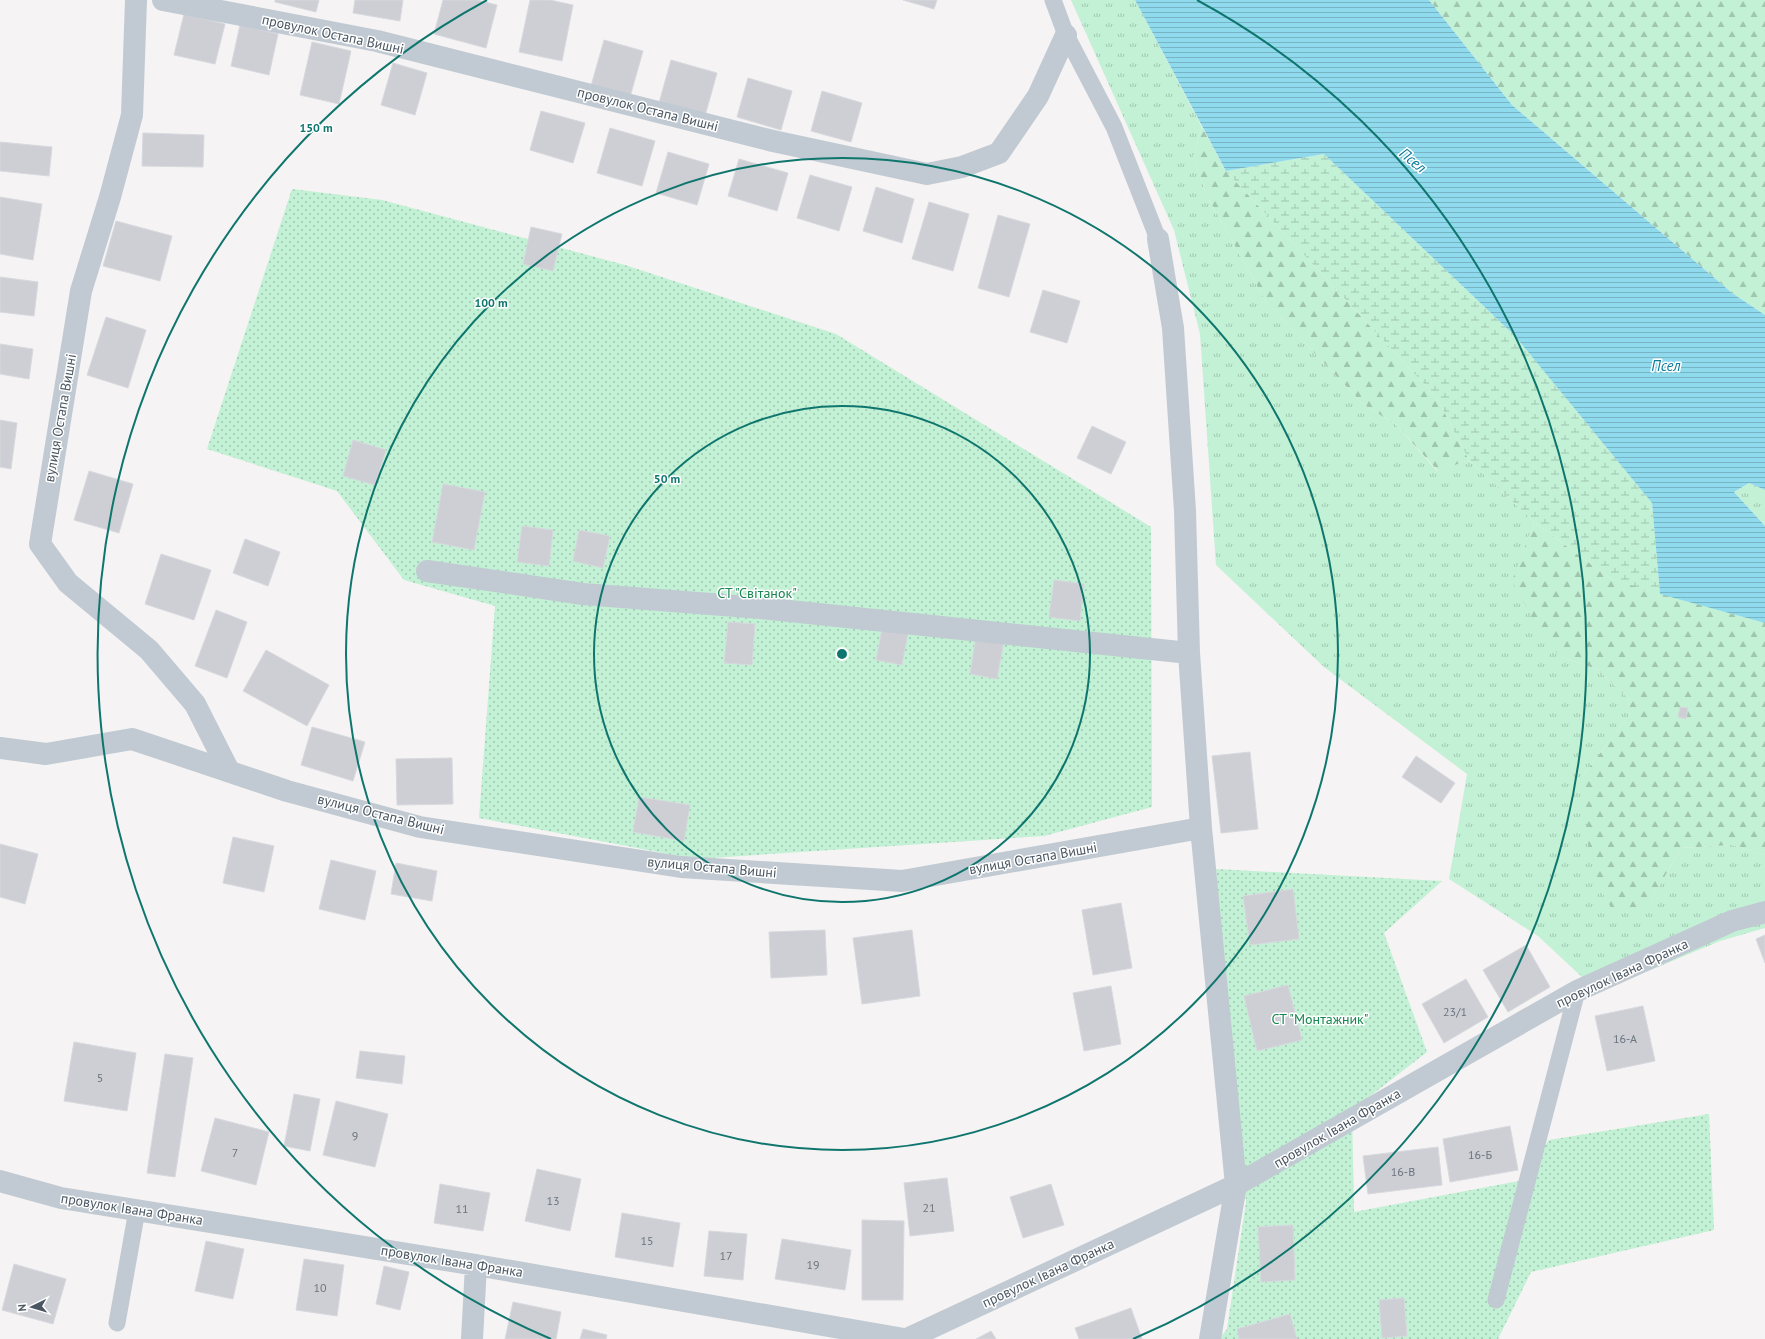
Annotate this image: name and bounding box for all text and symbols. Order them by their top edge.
street label: провулок Остапа Вишні [260,10,406,58]
street label: провулок Остапа Вишні [576,83,720,135]
text: 150 m [299,120,333,135]
water label: Псел [1396,143,1431,177]
text: 100 m [474,295,508,310]
street label: вулиця Остапа Вишні [40,352,80,484]
water label: Псел [1651,356,1681,375]
text: 50 m [654,471,680,486]
park label: СТ "Світанок" [717,584,797,602]
centre of rings [835,647,849,661]
street label: вулиця Остапа Вишні [316,790,446,838]
street label: вулиця Остапа Вишні [967,838,1099,878]
street label: вулиця Остапа Вишні [647,852,777,882]
street label: провулок Івана Франка [1553,934,1691,1012]
house number: 23/1 [1443,1004,1467,1019]
park label: СТ "Монтажник" [1272,1010,1368,1028]
house number: 16-А [1613,1031,1637,1046]
house number: 5 [97,1070,103,1085]
street label: провулок Івана Франка [1270,1084,1404,1172]
house number: 9 [352,1128,358,1143]
house number: 7 [232,1145,238,1160]
house number: 16-Б [1468,1147,1492,1162]
house number: 16-В [1391,1164,1415,1179]
street label: провулок Івана Франка [60,1189,204,1229]
house number: 13 [546,1193,560,1208]
house number: 21 [922,1200,936,1215]
house number: 11 [455,1201,469,1216]
house number: 15 [640,1233,654,1248]
street label: провулок Івана Франка [979,1234,1117,1312]
street label: провулок Івана Франка [380,1241,524,1281]
house number: 17 [719,1248,733,1263]
house number: 19 [806,1257,820,1272]
house number: 10 [313,1280,327,1295]
north arrow [12,1287,52,1327]
text: N [15,1304,29,1312]

